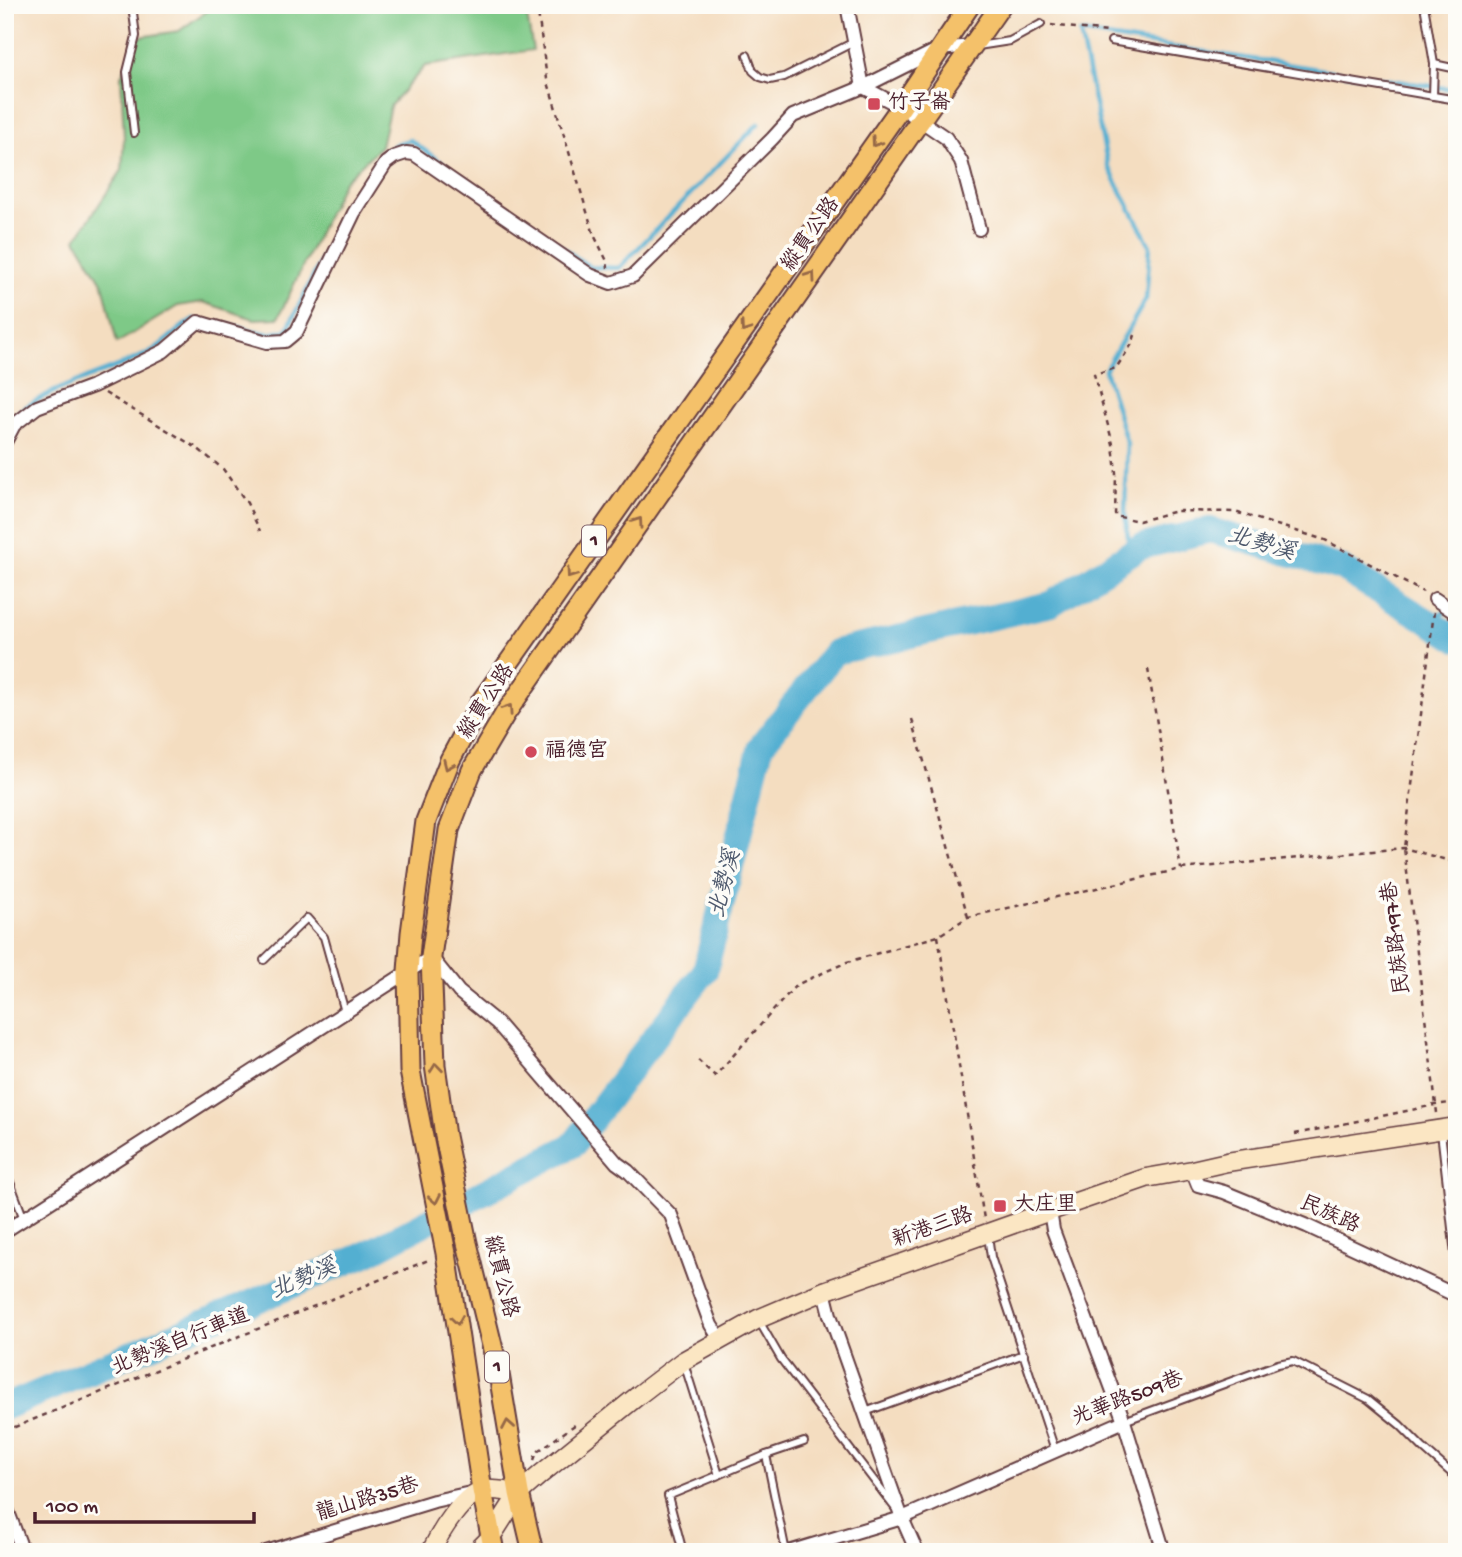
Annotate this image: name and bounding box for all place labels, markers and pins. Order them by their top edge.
place label: 竹子崙 [888,90,951,117]
marker: 竹子崙 [866,96,882,112]
place label: 福德宮 [545,738,608,765]
marker: 福德宮 [523,744,539,760]
place label: 大庄里 [1014,1192,1077,1219]
marker: 大庄里 [992,1198,1008,1214]

